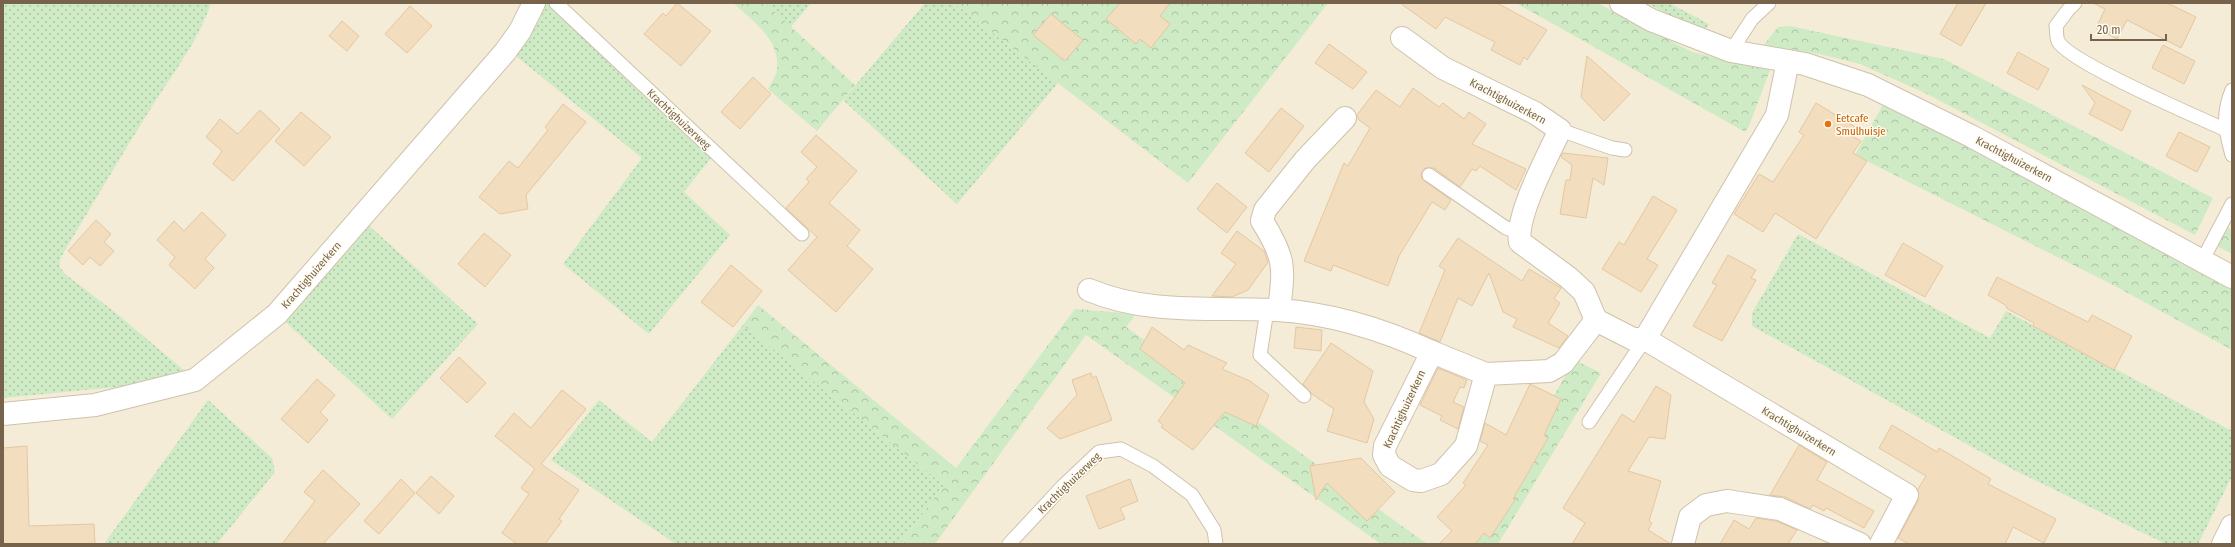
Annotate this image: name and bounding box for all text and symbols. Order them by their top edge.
scale bar [2091,16,2166,42]
text: 20 m [2097,23,2121,37]
street label: Krachtighuizerkern [1467,76,1548,127]
street label: Krachtighuizerweg [644,87,714,153]
place label: Eetcafe Smulhuisje [1836,112,1886,138]
marker: Eetcafe Smulhuisje [1823,119,1833,129]
street label: Krachtighuizerkern [1973,134,2054,185]
street label: Krachtighuizerkern [279,239,344,312]
street label: Krachtighuizerkern [1381,368,1428,450]
street label: Krachtighuizerkern [1759,404,1838,459]
street label: Krachtighuizerweg [1035,449,1104,517]

